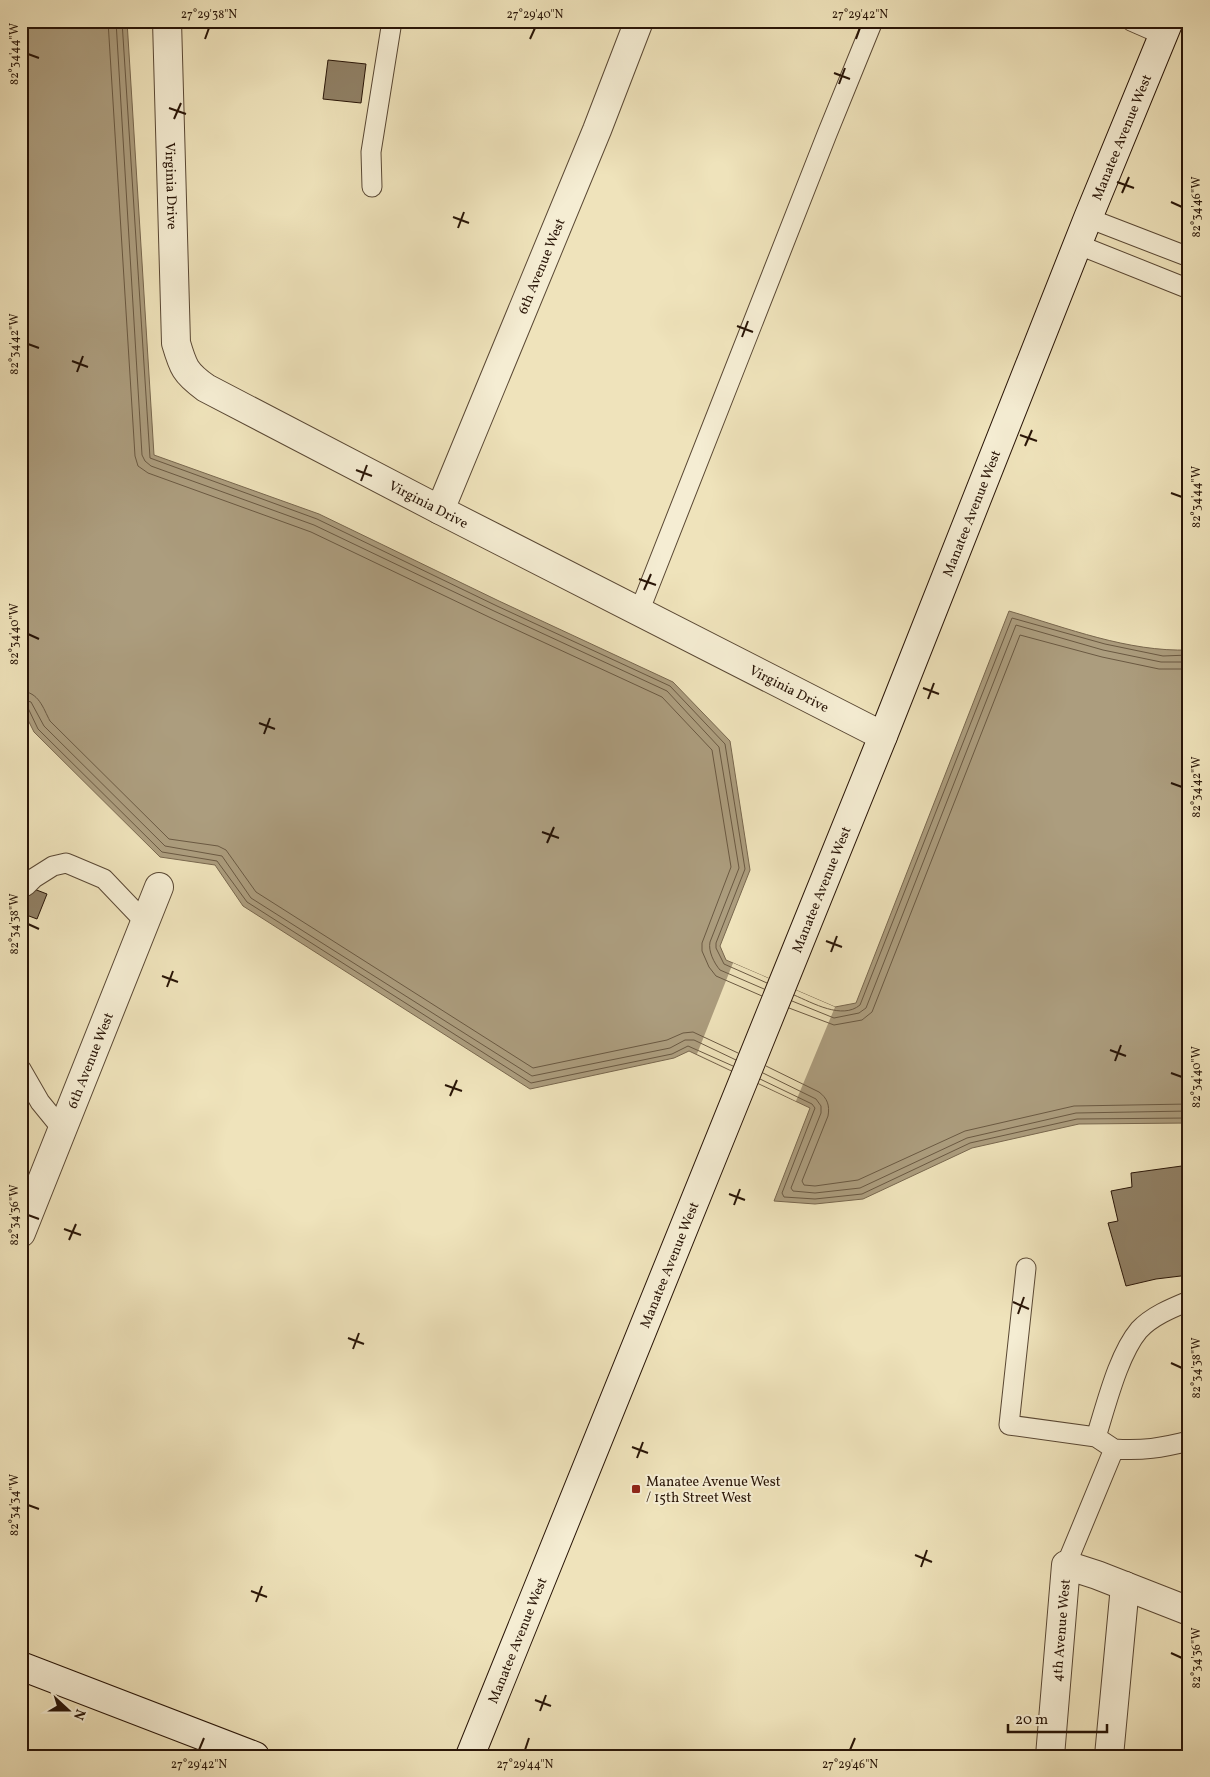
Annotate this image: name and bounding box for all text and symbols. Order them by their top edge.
text: 27°29'38"N [181,7,237,23]
text: 27°29'40"N [507,7,564,23]
text: 27°29'42"N [832,7,888,23]
text: 82°34'44"W [7,23,23,85]
street label: Manatee Avenue West [1088,72,1157,204]
street label: Virginia Drive [159,142,181,230]
text: 82°34'46"W [1189,176,1205,238]
street label: 6th Avenue West [514,216,570,317]
text: 82°34'42"W [7,313,23,375]
street label: Manatee Avenue West [939,448,1006,580]
text: 82°34'44"W [1189,466,1205,528]
street label: Virginia Drive [385,477,471,534]
text: 82°34'40"W [7,603,23,665]
street label: Virginia Drive [746,661,832,718]
text: 82°34'42"W [1189,756,1205,818]
street label: Manatee Avenue West [788,824,856,956]
text: 82°34'38"W [7,893,23,955]
street label: 6th Avenue West [64,1010,119,1112]
text: 82°34'40"W [1189,1046,1205,1108]
text: 82°34'36"W [7,1184,23,1246]
street label: Manatee Avenue West [636,1199,704,1331]
text: 82°34'38"W [1189,1337,1205,1399]
place label: Manatee Avenue West / 15th Street West [646,1473,781,1508]
text: 82°34'34"W [7,1474,23,1536]
marker: Manatee Avenue West / 15th Street West [630,1483,642,1495]
street label: Manatee Avenue West [484,1575,552,1707]
street label: 4th Avenue West [1048,1578,1076,1683]
text: 82°34'36"W [1189,1627,1205,1689]
north arrow [42,1684,92,1734]
scale bar [1008,1702,1106,1734]
text: N [68,1706,89,1722]
text: 20 m [1015,1710,1048,1731]
text: 27°29'42"N [171,1757,227,1773]
text: 27°29'44"N [496,1757,554,1773]
text: 27°29'46"N [822,1757,878,1773]

